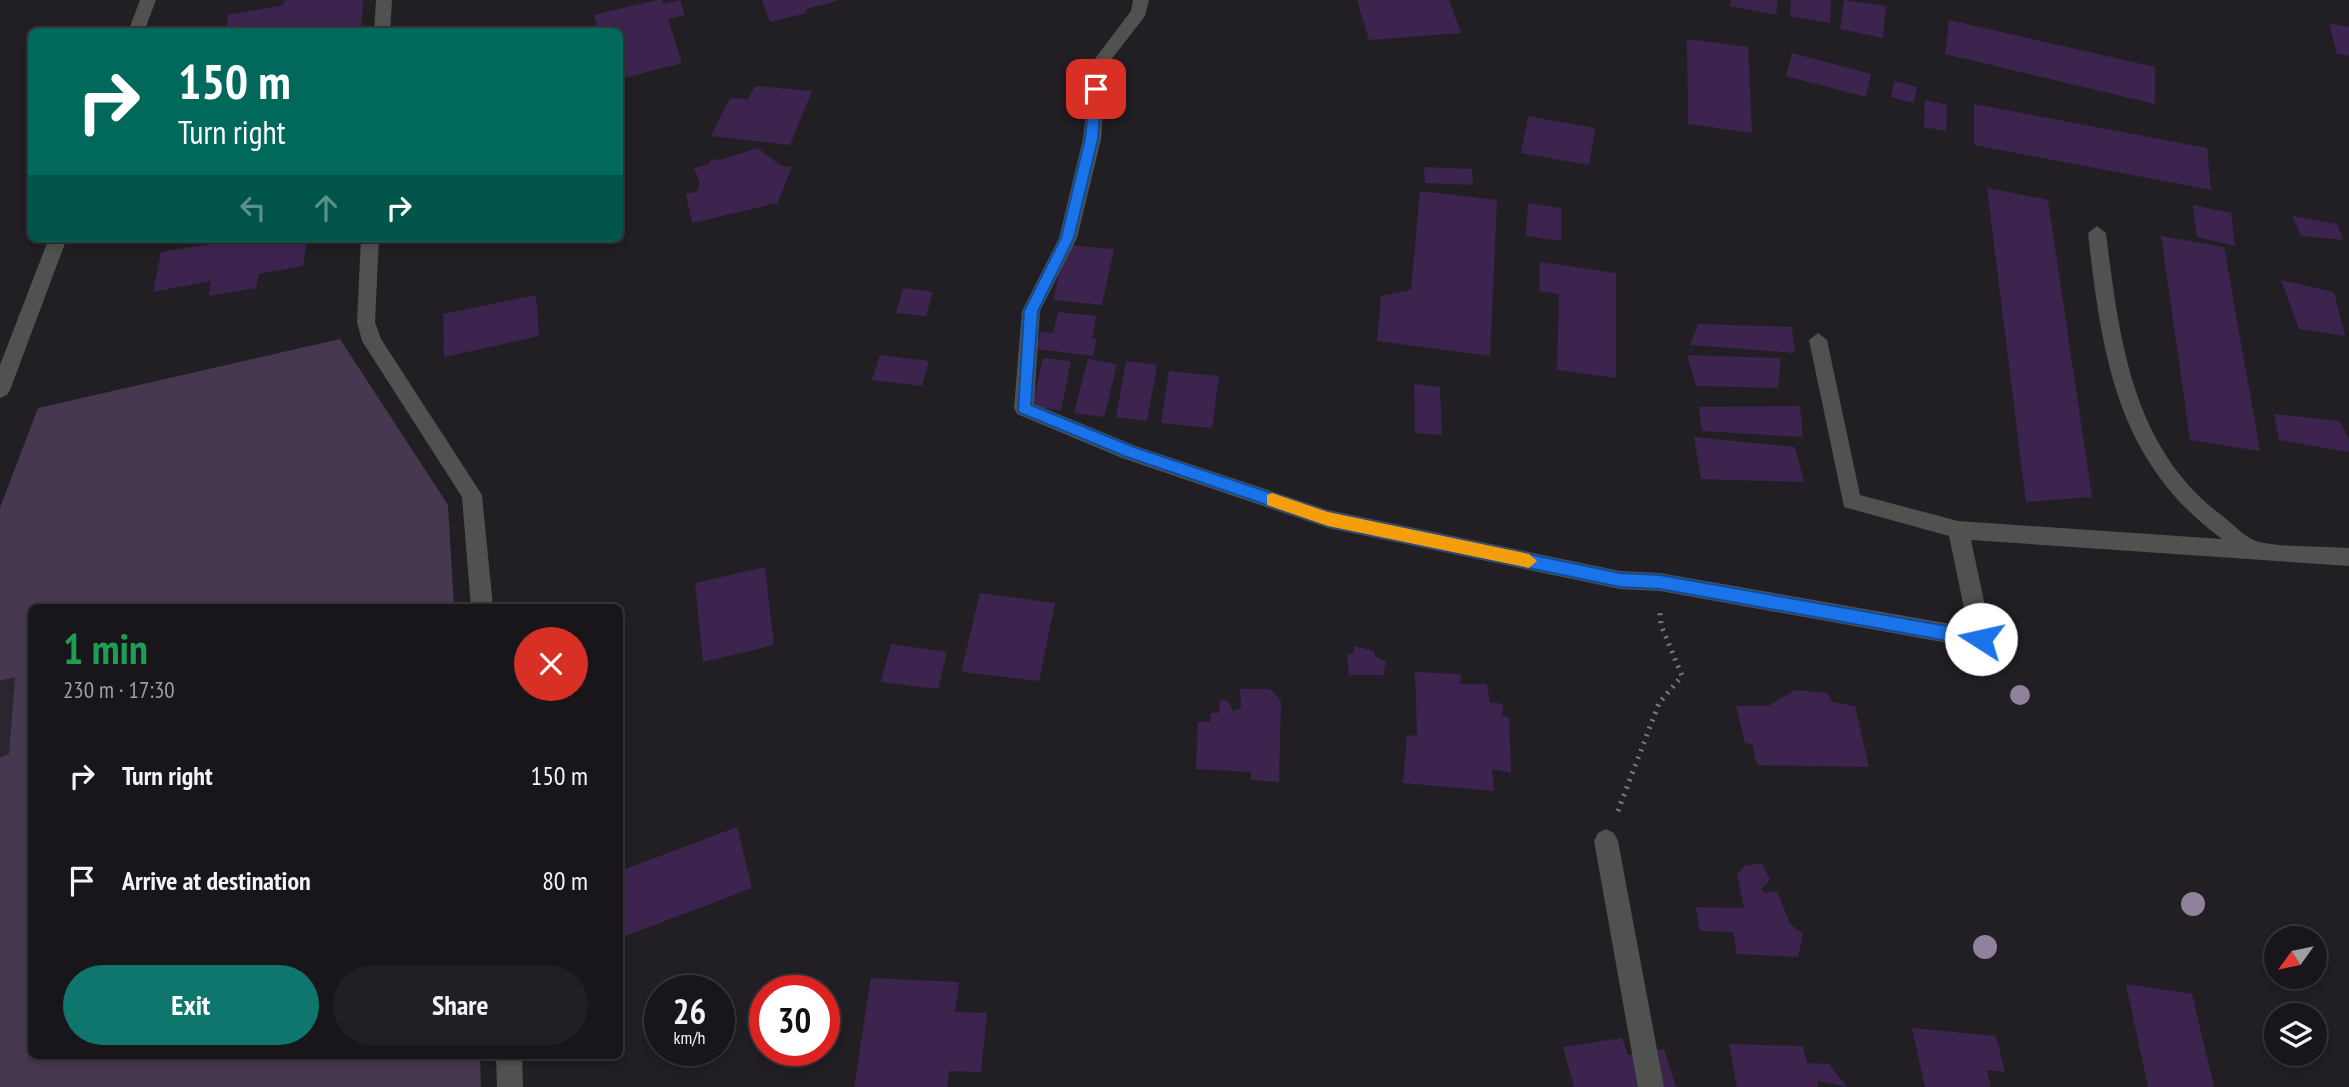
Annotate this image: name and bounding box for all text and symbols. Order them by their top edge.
text: 150 m [178,49,291,113]
icon: right [63,56,154,147]
pin [1066,59,1126,119]
icon: arrive [1077,70,1115,108]
text: Turn right [178,111,286,153]
icon: left [234,189,272,227]
icon: ahead [307,189,345,227]
icon: right [380,189,418,227]
position arrow [1944,602,2018,676]
text: 1 min [63,621,148,676]
button: close [514,627,588,701]
text: 230 m · 17:30 [63,675,175,704]
icon: right [63,757,101,795]
text: Turn right [122,759,213,792]
text: 150 m [530,759,588,792]
icon: arrive [63,862,101,900]
text: Arrive at destination [122,864,311,897]
text: 80 m [542,864,588,897]
north arrow [2264,926,2328,989]
map controls [2264,926,2327,1066]
button: Exit [63,965,319,1045]
button: Share [333,965,588,1045]
speed limit sign: 30 [749,975,840,1066]
text: 26 [673,988,706,1034]
button: layers [2264,1003,2327,1066]
text: km/h [674,1026,705,1049]

